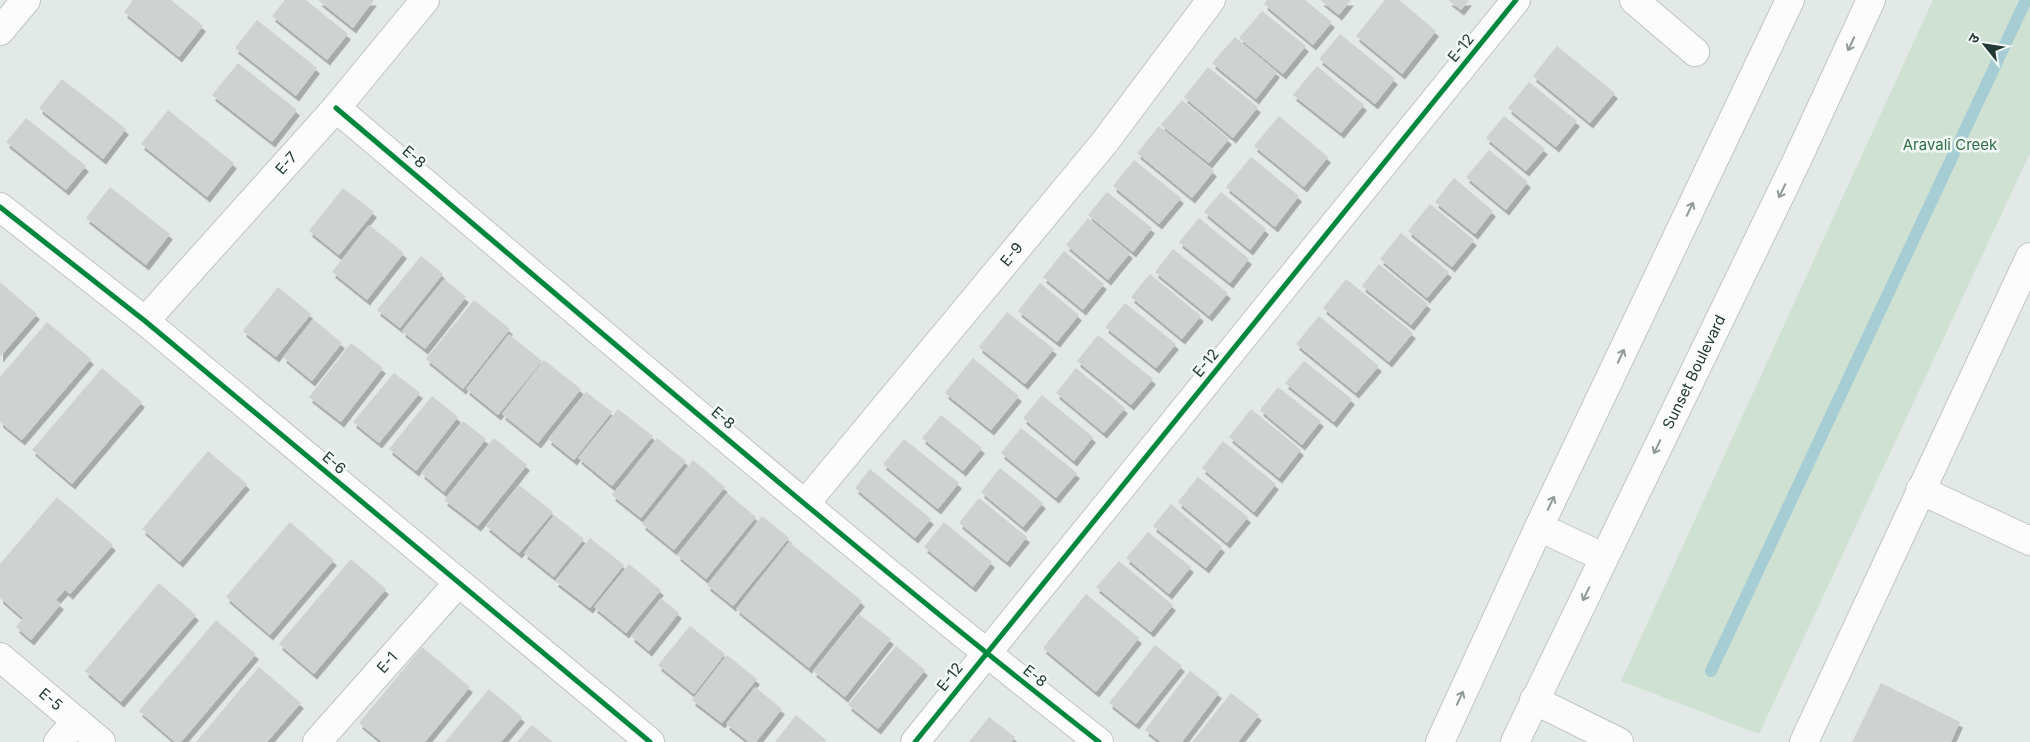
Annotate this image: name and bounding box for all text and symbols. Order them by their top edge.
north arrow [1960,20,2010,70]
street label: E-12 [1443,30,1478,66]
text: उ [1964,30,1983,46]
one-way arrow [1845,36,1855,51]
park label: Aravali Creek [1903,135,1998,154]
street label: E-8 [399,141,430,172]
street label: E-7 [271,148,301,178]
one-way arrow [1776,184,1786,199]
one-way arrow [1686,202,1696,217]
street label: E-9 [996,238,1027,270]
street label: Sunset Boulevard [1658,312,1729,432]
street label: E-12 [1188,345,1223,381]
one-way arrow [1616,349,1626,364]
street label: E-8 [708,402,739,433]
one-way arrow [1651,440,1661,455]
street label: E-6 [319,447,350,478]
one-way arrow [1546,496,1556,511]
one-way arrow [1580,586,1590,601]
street label: E-1 [373,648,401,677]
street label: E-12 [933,659,967,695]
street label: E-8 [1020,660,1051,691]
street label: E-5 [35,684,67,714]
one-way arrow [1456,691,1466,706]

